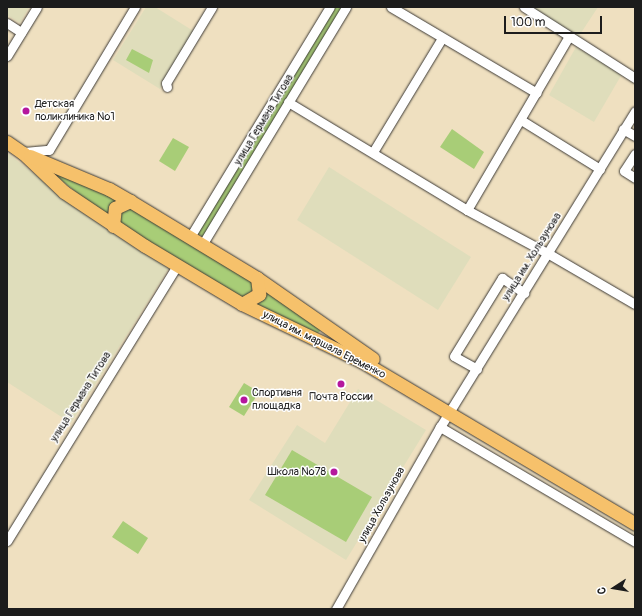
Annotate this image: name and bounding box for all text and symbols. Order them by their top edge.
scale bar [506,8,604,34]
text: 100 m [511,15,545,30]
street label: улица Германа Титова [232,72,296,168]
place label: Детская поликлиника №1 [35,98,115,124]
marker: Детская поликлиника №1 [20,105,32,117]
street label: улица им. Хользунова [500,211,564,303]
street label: улица им. маршала Еременко [260,308,388,382]
street label: улица Германа Титова [48,349,114,445]
marker: Почта России [336,379,346,389]
place label: Спортивня площадка [252,387,302,413]
place label: Почта России [309,390,373,404]
marker: Спортивня площадка [239,395,249,405]
place label: Школа №78 [267,465,326,479]
street label: улица Хользунова [356,465,408,545]
marker: Школа №78 [329,467,339,477]
north arrow [594,568,634,608]
text: С [595,586,609,595]

